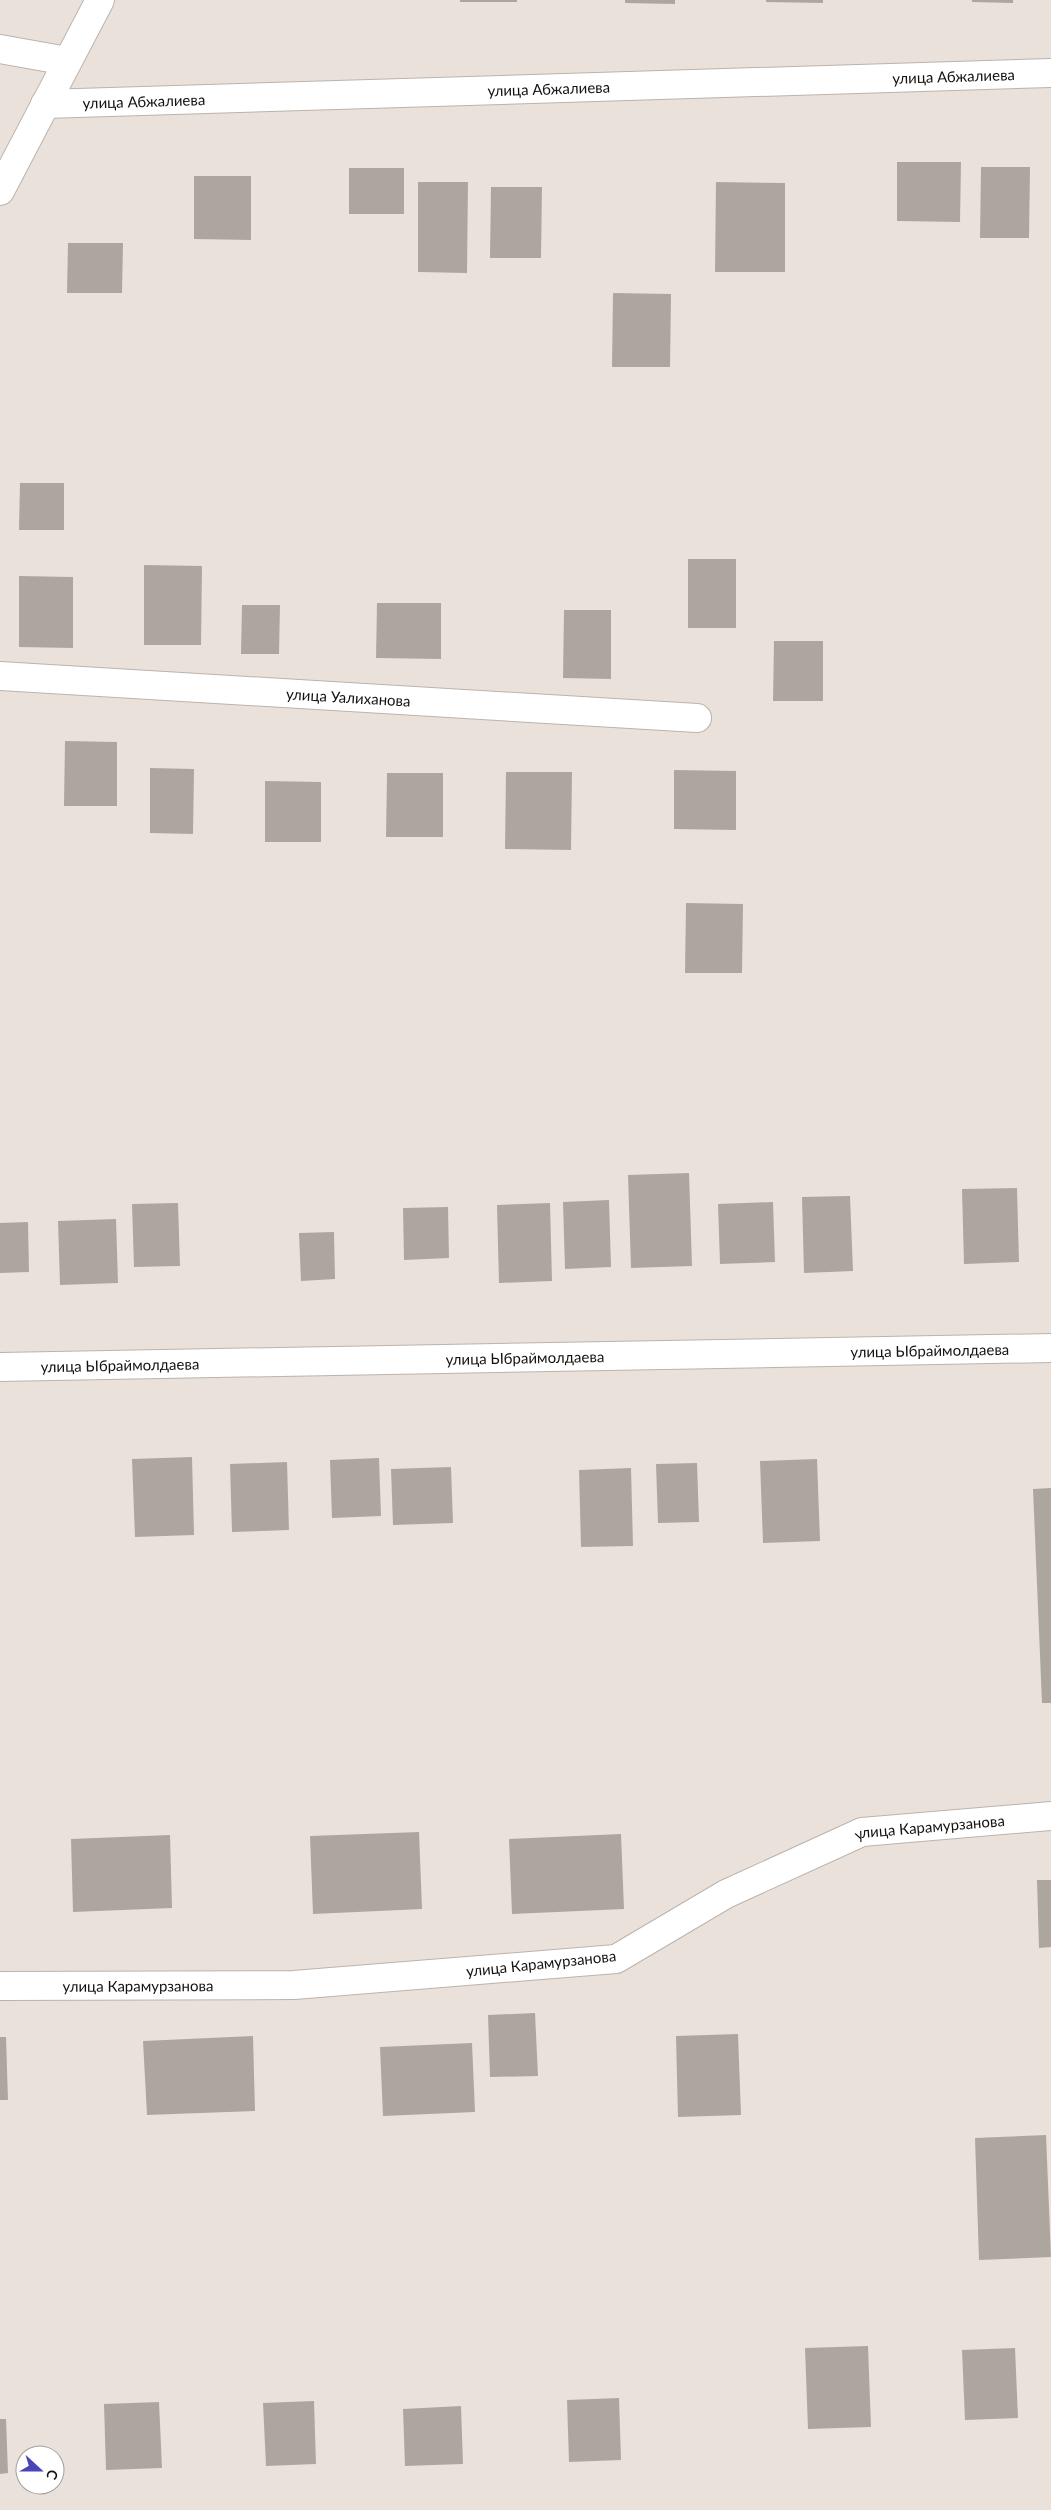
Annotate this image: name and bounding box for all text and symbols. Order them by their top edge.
street label: улица Абжалиева [892,65,1015,87]
street label: улица Абжалиева [487,78,610,99]
street label: улица Абжалиева [82,90,206,112]
street label: улица Уалиханова [286,684,411,710]
street label: улица Ыбраймолдаева [850,1340,1009,1361]
street label: улица Ыбраймолдаева [445,1347,604,1368]
street label: улица Ыбраймолдаева [40,1354,199,1375]
street label: улица Карамурзанова [851,1811,1005,1843]
street label: улица Карамурзанова [465,1946,617,1980]
street label: улица Карамурзанова [63,1976,213,1995]
north arrow [15,2445,65,2495]
text: С [43,2467,62,2483]

